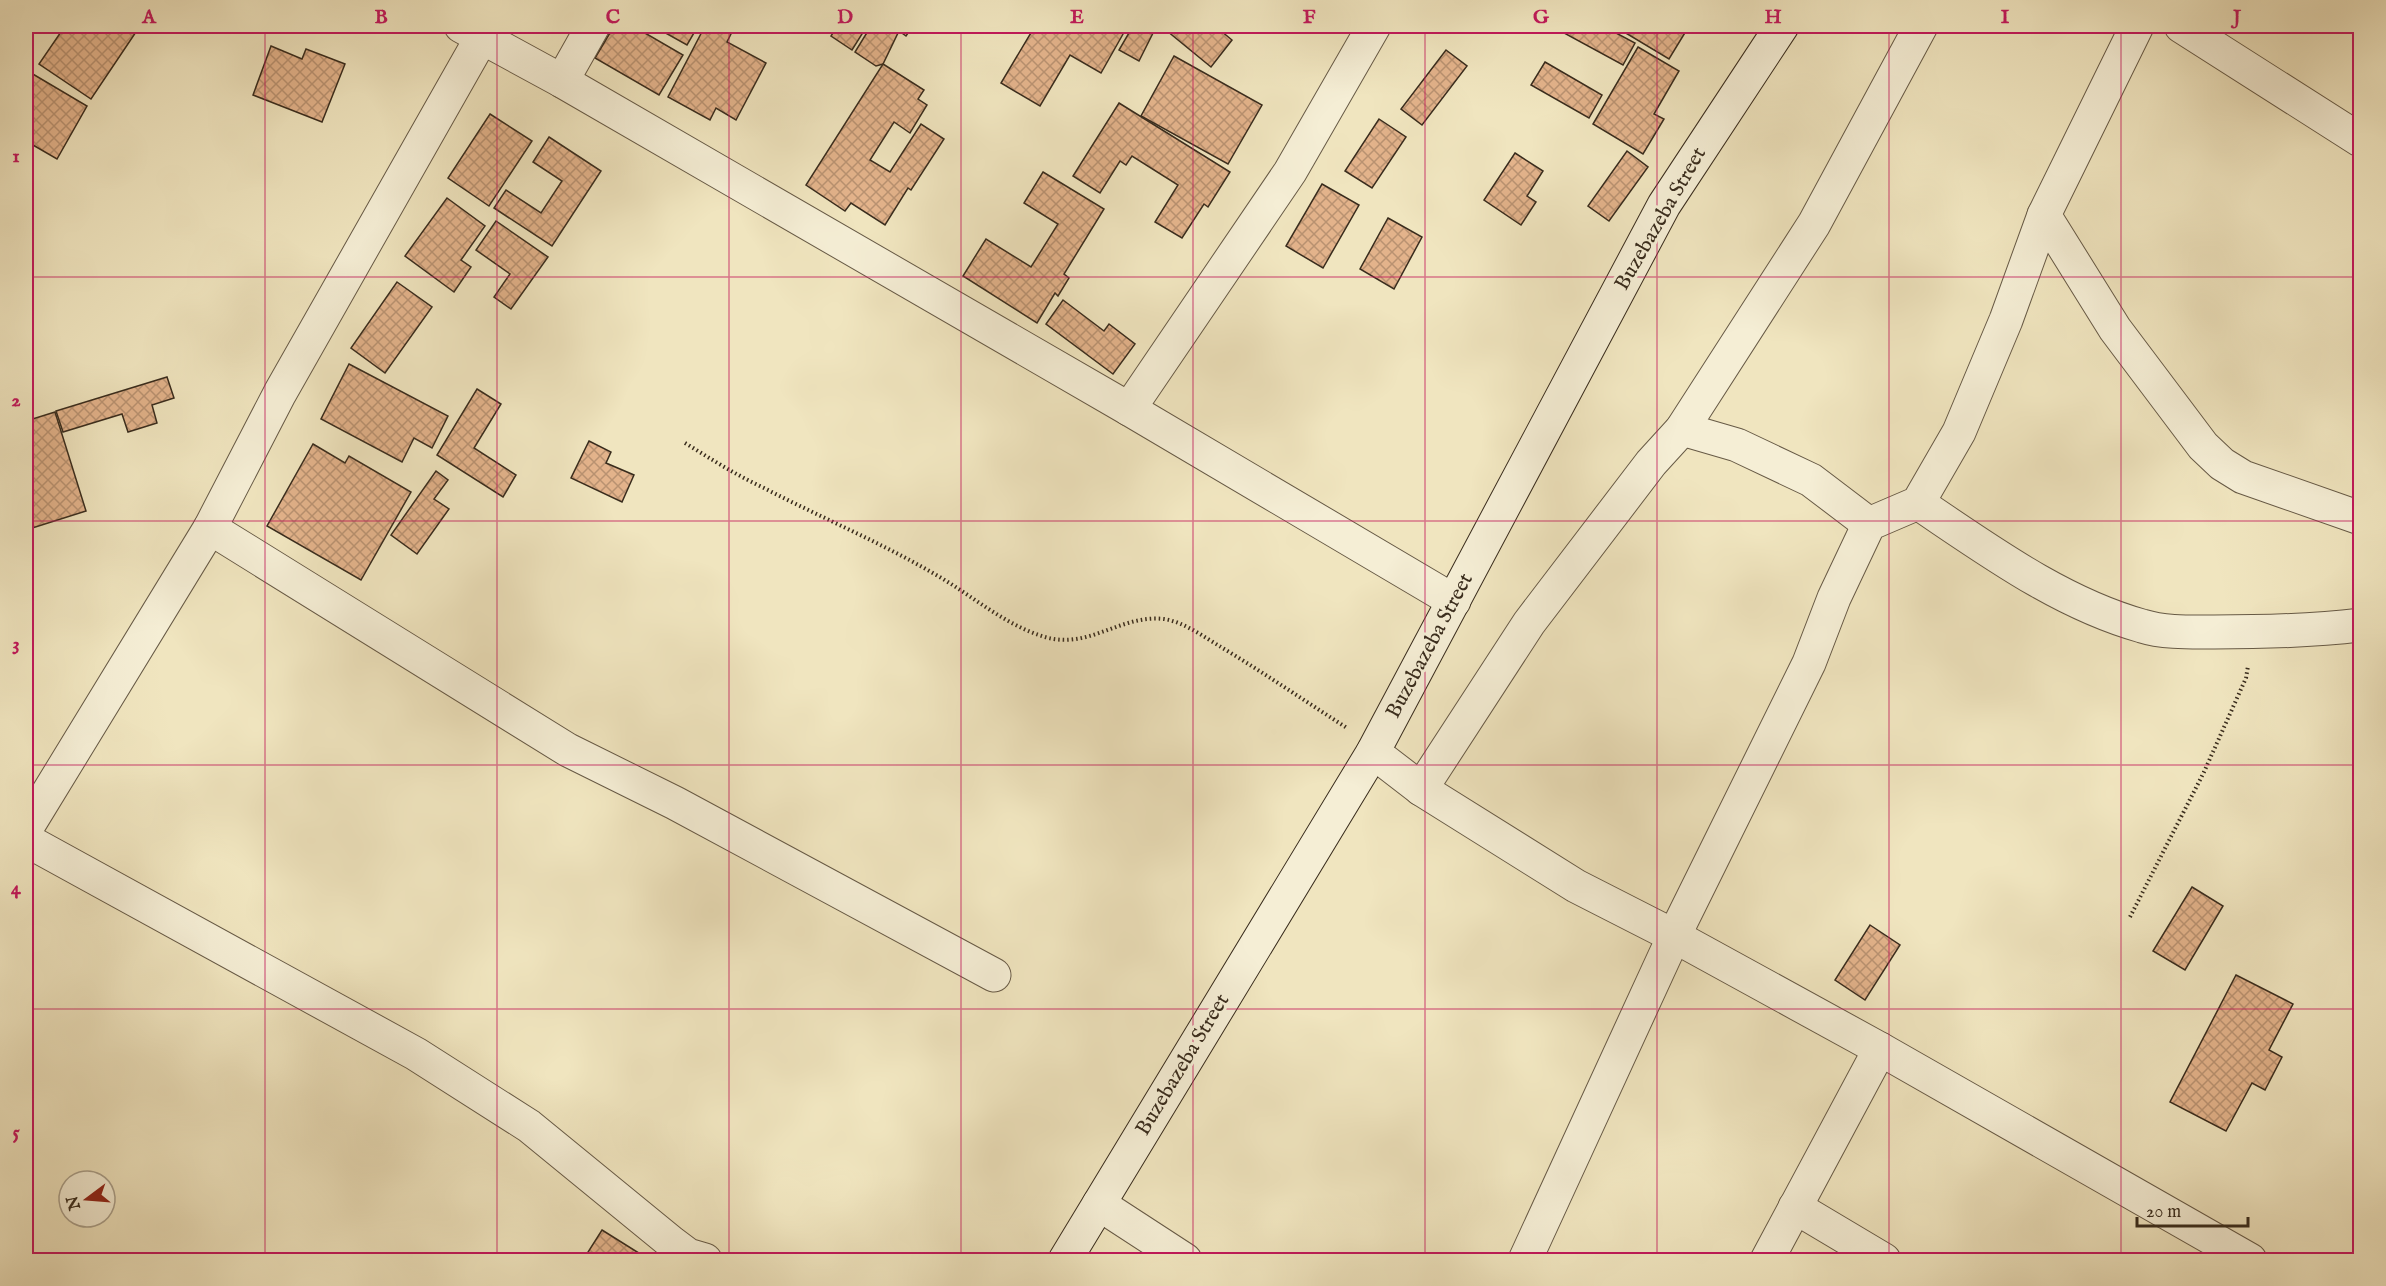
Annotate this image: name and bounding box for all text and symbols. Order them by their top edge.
text: A [141,5,157,30]
text: B [374,5,388,30]
text: C [606,5,620,30]
text: D [837,5,853,30]
text: E [1070,5,1084,30]
text: F [1303,5,1316,30]
text: G [1533,5,1550,30]
text: H [1764,5,1782,30]
text: I [2001,5,2010,30]
text: J [2230,5,2242,30]
street label: Buzebazeba Street [1609,143,1713,295]
text: 1 [12,144,20,169]
text: 2 [11,388,21,413]
street label: Buzebazeba Street [1380,569,1480,723]
text: 3 [12,632,20,657]
text: 4 [11,876,22,901]
street label: Buzebazeba Street [1130,989,1236,1141]
text: 5 [12,1120,20,1145]
north arrow [57,1169,117,1229]
scale bar [2137,1190,2248,1228]
text: N [63,1193,86,1213]
text: 20 m [2146,1201,2181,1224]

